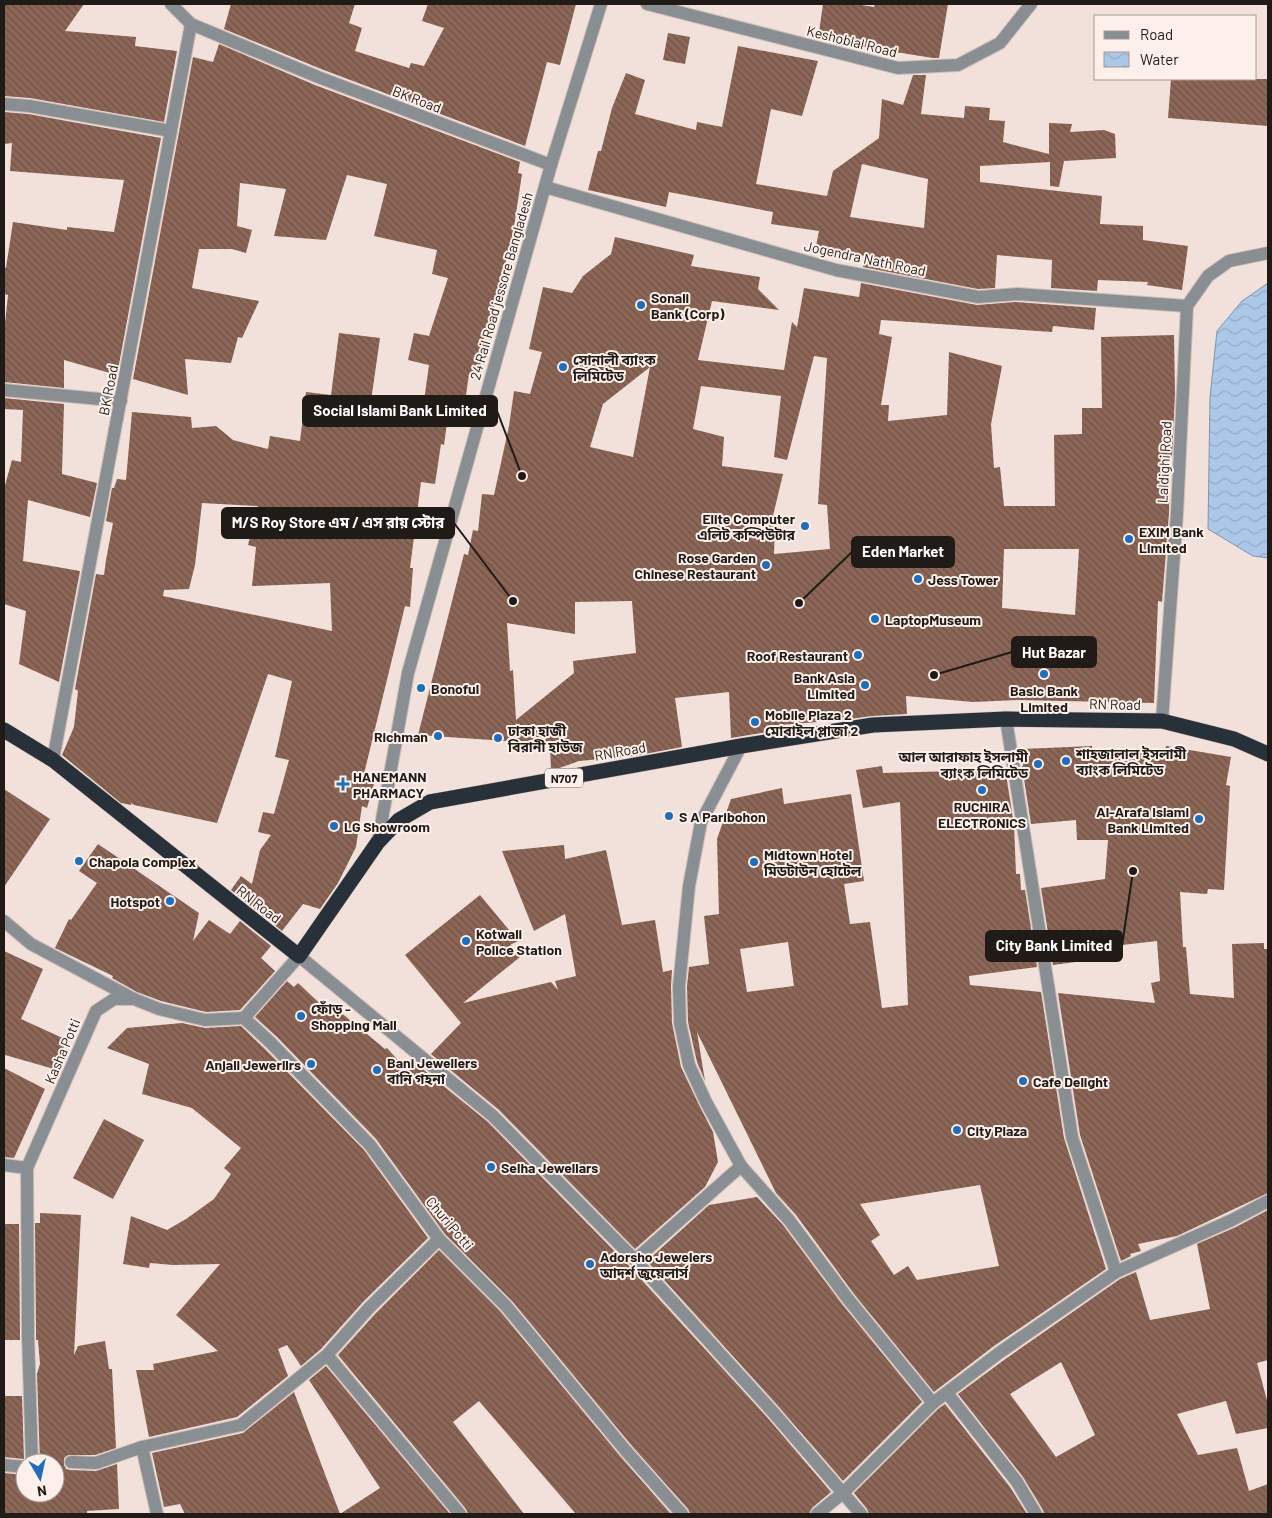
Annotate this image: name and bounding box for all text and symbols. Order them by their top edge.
legend [1094,15,1257,80]
street label: Keshoblal Road [805,22,899,60]
text: Road [1140,25,1173,43]
text: Water [1140,50,1179,68]
street label: BK Road [390,82,444,116]
street label: 24 Rail Road jessore Bangladesh [466,190,536,382]
street label: Jogendra Nath Road [803,237,927,279]
place label: Sonali Bank (Corp) [651,289,724,322]
marker: Sonali Bank (Corp) [635,299,647,311]
place label: সোনালী ব্যাংক লিমিটেড [572,351,656,384]
marker: সোনালী ব্যাংক লিমিটেড [557,361,569,373]
street label: BK Road [95,363,121,417]
callout: Social Islami Bank Limited [303,396,497,426]
text: Social Islami Bank Limited [313,401,487,419]
street label: Laldighi Road [1153,421,1175,503]
callout: M/S Roy Store এম / এস রায় স্টোর [222,508,454,538]
place label: Elite Computer এলিট কম্পিউটার [697,510,796,543]
text: M/S Roy Store এম / এস রায় স্টোর [232,513,445,531]
marker: Elite Computer এলিট কম্পিউটার [799,520,811,532]
place label: EXIM Bank Limited [1139,523,1204,556]
marker: EXIM Bank Limited [1123,533,1135,545]
callout: Eden Market [852,537,954,567]
text: Eden Market [862,542,944,560]
place label: Rose Garden Chinese Restaurant [635,549,756,582]
marker: Rose Garden Chinese Restaurant [760,559,772,571]
place label: Jess Tower [928,571,999,588]
marker: Jess Tower [912,573,924,585]
place label: LaptopMuseum [885,611,981,628]
marker: LaptopMuseum [869,613,881,625]
callout: Hut Bazar [1012,637,1096,667]
text: Hut Bazar [1022,643,1086,661]
place label: Roof Restaurant [747,647,848,664]
marker: Roof Restaurant [852,649,864,661]
marker: Basic Bank Limited [1038,668,1050,680]
place label: Bank Asia Limited [794,669,855,702]
marker: Bank Asia Limited [859,679,871,691]
place label: Bonoful [431,680,479,697]
marker: Bonoful [415,682,427,694]
place label: Basic Bank Limited [1010,682,1079,715]
street label: RN Road [1089,695,1141,713]
place label: Mobile Plaza 2 মোবাইল প্লাজা 2 [765,706,858,739]
marker: Mobile Plaza 2 মোবাইল প্লাজা 2 [749,716,761,728]
place label: ঢাকা হাজী বিরানী হাউজ [507,722,583,755]
place label: Richman [374,728,428,745]
marker: Richman [432,730,444,742]
marker: ঢাকা হাজী বিরানী হাউজ [492,732,504,744]
street label: RN Road [593,738,647,764]
place label: শাহজালাল ইসলামী ব্যাংক লিমিটেড [1075,745,1187,778]
place label: আল আরাফাহ ইসলামী ব্যাংক লিমিটেড [898,748,1029,781]
marker: শাহজালাল ইসলামী ব্যাংক লিমিটেড [1060,755,1072,767]
marker: আল আরাফাহ ইসলামী ব্যাংক লিমিটেড [1032,758,1044,770]
place label: HANEMANN PHARMACY [353,768,427,801]
road number: N707 [545,768,583,788]
marker: HANEMANN PHARMACY [337,778,349,790]
marker: RUCHIRA ELECTRONICS [976,784,988,796]
place label: RUCHIRA ELECTRONICS [938,798,1026,831]
place label: Al-Arafa Islami Bank Limited [1096,803,1189,836]
place label: S A Paribohon [679,808,766,825]
marker: S A Paribohon [663,810,675,822]
marker: Al-Arafa Islami Bank Limited [1193,813,1205,825]
place label: LG Showroom [344,818,430,835]
marker: LG Showroom [328,820,340,832]
place label: Midtown Hotel মিডটাউন হোটেল [763,846,862,879]
place label: Chapola Complex [89,853,197,870]
marker: Chapola Complex [73,855,85,867]
marker: Midtown Hotel মিডটাউন হোটেল [748,856,760,868]
street label: RN Road [233,881,285,927]
place label: Hotspot [110,893,160,910]
marker: Hotspot [164,895,176,907]
place label: Kotwali Police Station [476,925,562,958]
callout: City Bank Limited [986,931,1122,961]
marker: Kotwali Police Station [460,935,472,947]
text: City Bank Limited [996,936,1112,954]
place label: ফোঁড় - Shopping Mall [311,1000,397,1033]
marker: ফোঁড় - Shopping Mall [295,1010,307,1022]
street label: Kasha Potti [41,1016,83,1086]
place label: Bani Jewellers বানি গহনা [386,1054,477,1087]
place label: Anjali Jewerllrs [205,1056,301,1073]
marker: Anjali Jewerllrs [305,1058,317,1070]
marker: Bani Jewellers বানি গহনা [371,1064,383,1076]
place label: Cafe Delight [1033,1073,1108,1090]
marker: Cafe Delight [1017,1075,1029,1087]
place label: City Plaza [967,1122,1027,1139]
marker: City Plaza [951,1124,963,1136]
place label: Selha Jewellars [501,1159,598,1176]
marker: Selha Jewellars [485,1161,497,1173]
street label: Churi Potti [423,1193,477,1253]
place label: Adorsho Jewelers আদর্শ জুয়েলার্স [599,1248,712,1281]
marker: Adorsho Jewelers আদর্শ জুয়েলার্স [584,1258,596,1270]
north arrow [15,1453,65,1503]
text: N [36,1482,48,1500]

